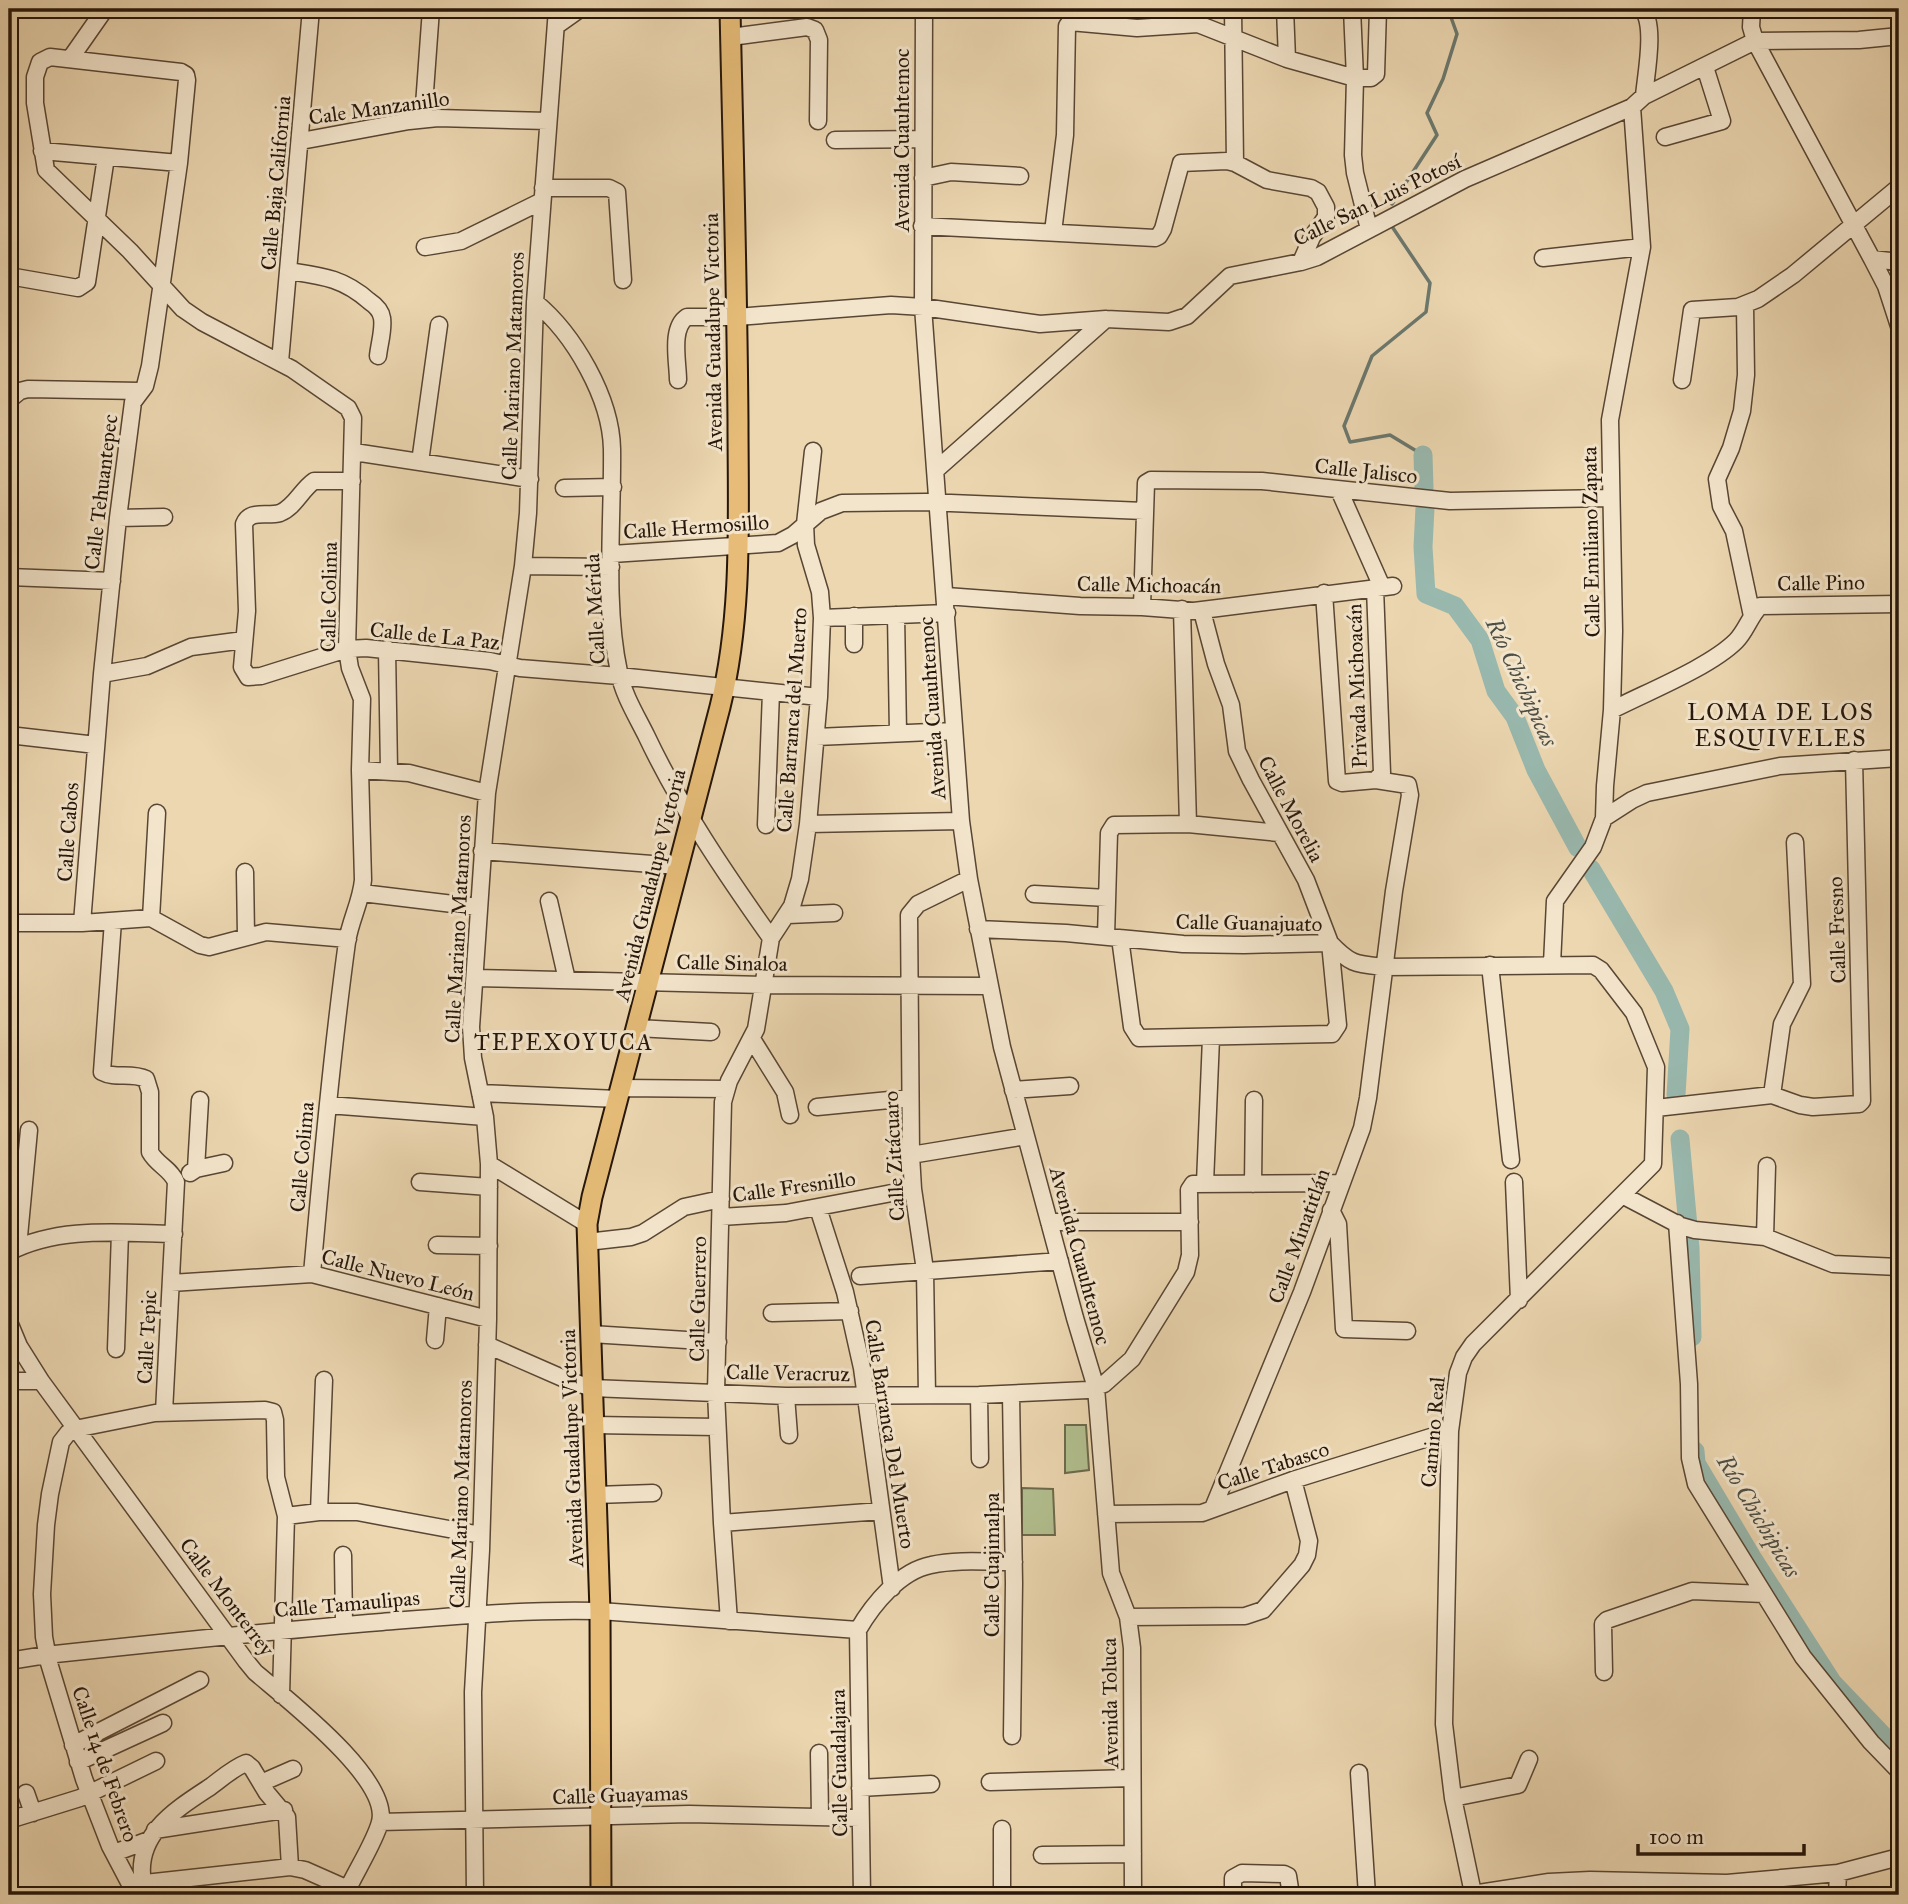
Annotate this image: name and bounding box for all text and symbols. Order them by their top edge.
street label: Avenida Cuauhtemoc [889,48,915,233]
street label: Cale Manzanillo [307,85,451,131]
street label: Calle Baja California [255,95,297,271]
street label: Calle San Luis Potosí [1289,148,1466,252]
street label: Avenida Guadalupe Victoria [698,213,728,452]
street label: Calle Mariano Matamoros [496,251,530,481]
street label: Calle Tehuantepec [79,413,123,571]
street label: Calle Emiliano Zapata [1576,446,1606,638]
street label: Calle Jalisco [1313,453,1419,489]
street label: Calle Hermosillo [622,509,770,545]
street label: Calle Colima [315,541,343,653]
street label: Calle Mérida [579,553,611,665]
street label: Calle Pino [1777,569,1865,597]
street label: Calle Michoacán [1077,571,1221,599]
street label: Privada Michoacán [1341,603,1373,769]
street label: Calle Barranca del Muerto [771,606,813,833]
water label: Río Chichipicas [1479,612,1564,751]
street label: Calle de La Paz [369,616,502,656]
street label: Avenida Cuauhtemoc [913,616,951,801]
district label: LOMA DE LOS ESQUIVELES [1687,698,1875,752]
street label: Calle Morelia [1252,751,1330,867]
street label: Avenida Guadalupe Victoria [608,766,691,1005]
street label: Calle Cabos [52,781,84,883]
street label: Calle Mariano Matamoros [439,814,477,1044]
street label: Calle Fresno [1822,876,1852,984]
street label: Calle Guanajuato [1175,909,1323,937]
street label: Calle Sinaloa [676,949,788,977]
district label: TEPEXOYUCA [474,1028,654,1056]
street label: Calle Zitácuaro [878,1090,910,1222]
street label: Calle Colima [284,1101,320,1213]
street label: Avenida Cuauhtemoc [1043,1163,1116,1348]
street label: Calle Fresnillo [731,1165,858,1209]
street label: Calle Minatitlán [1263,1165,1335,1307]
street label: Calle Guerrero [684,1236,712,1362]
street label: Calle Nuevo León [319,1243,477,1307]
street label: Calle Tepic [132,1289,162,1385]
street label: Calle Barranca Del Muerto [859,1318,921,1551]
street label: Avenida Guadalupe Victoria [555,1329,589,1568]
street label: Calle Veracruz [726,1359,851,1387]
street label: Camino Real [1415,1375,1451,1489]
street label: Calle Mariano Matamoros [444,1379,478,1609]
street label: Calle Tabasco [1214,1436,1332,1496]
water label: Río Chichipicas [1710,1448,1807,1583]
street label: Calle Cuajimalpa [979,1493,1005,1637]
street label: Calle Monterrey [174,1533,281,1662]
street label: Calle Tamaulipas [273,1585,421,1623]
street label: Avenida Toluca [1096,1637,1124,1770]
street label: Calle 14 de Febrero [66,1683,144,1846]
street label: Calle Guadalajara [825,1689,853,1837]
street label: Calle Guayamas [552,1780,688,1810]
scale bar [1638,1813,1805,1857]
text: 100 m [1649,1824,1704,1850]

